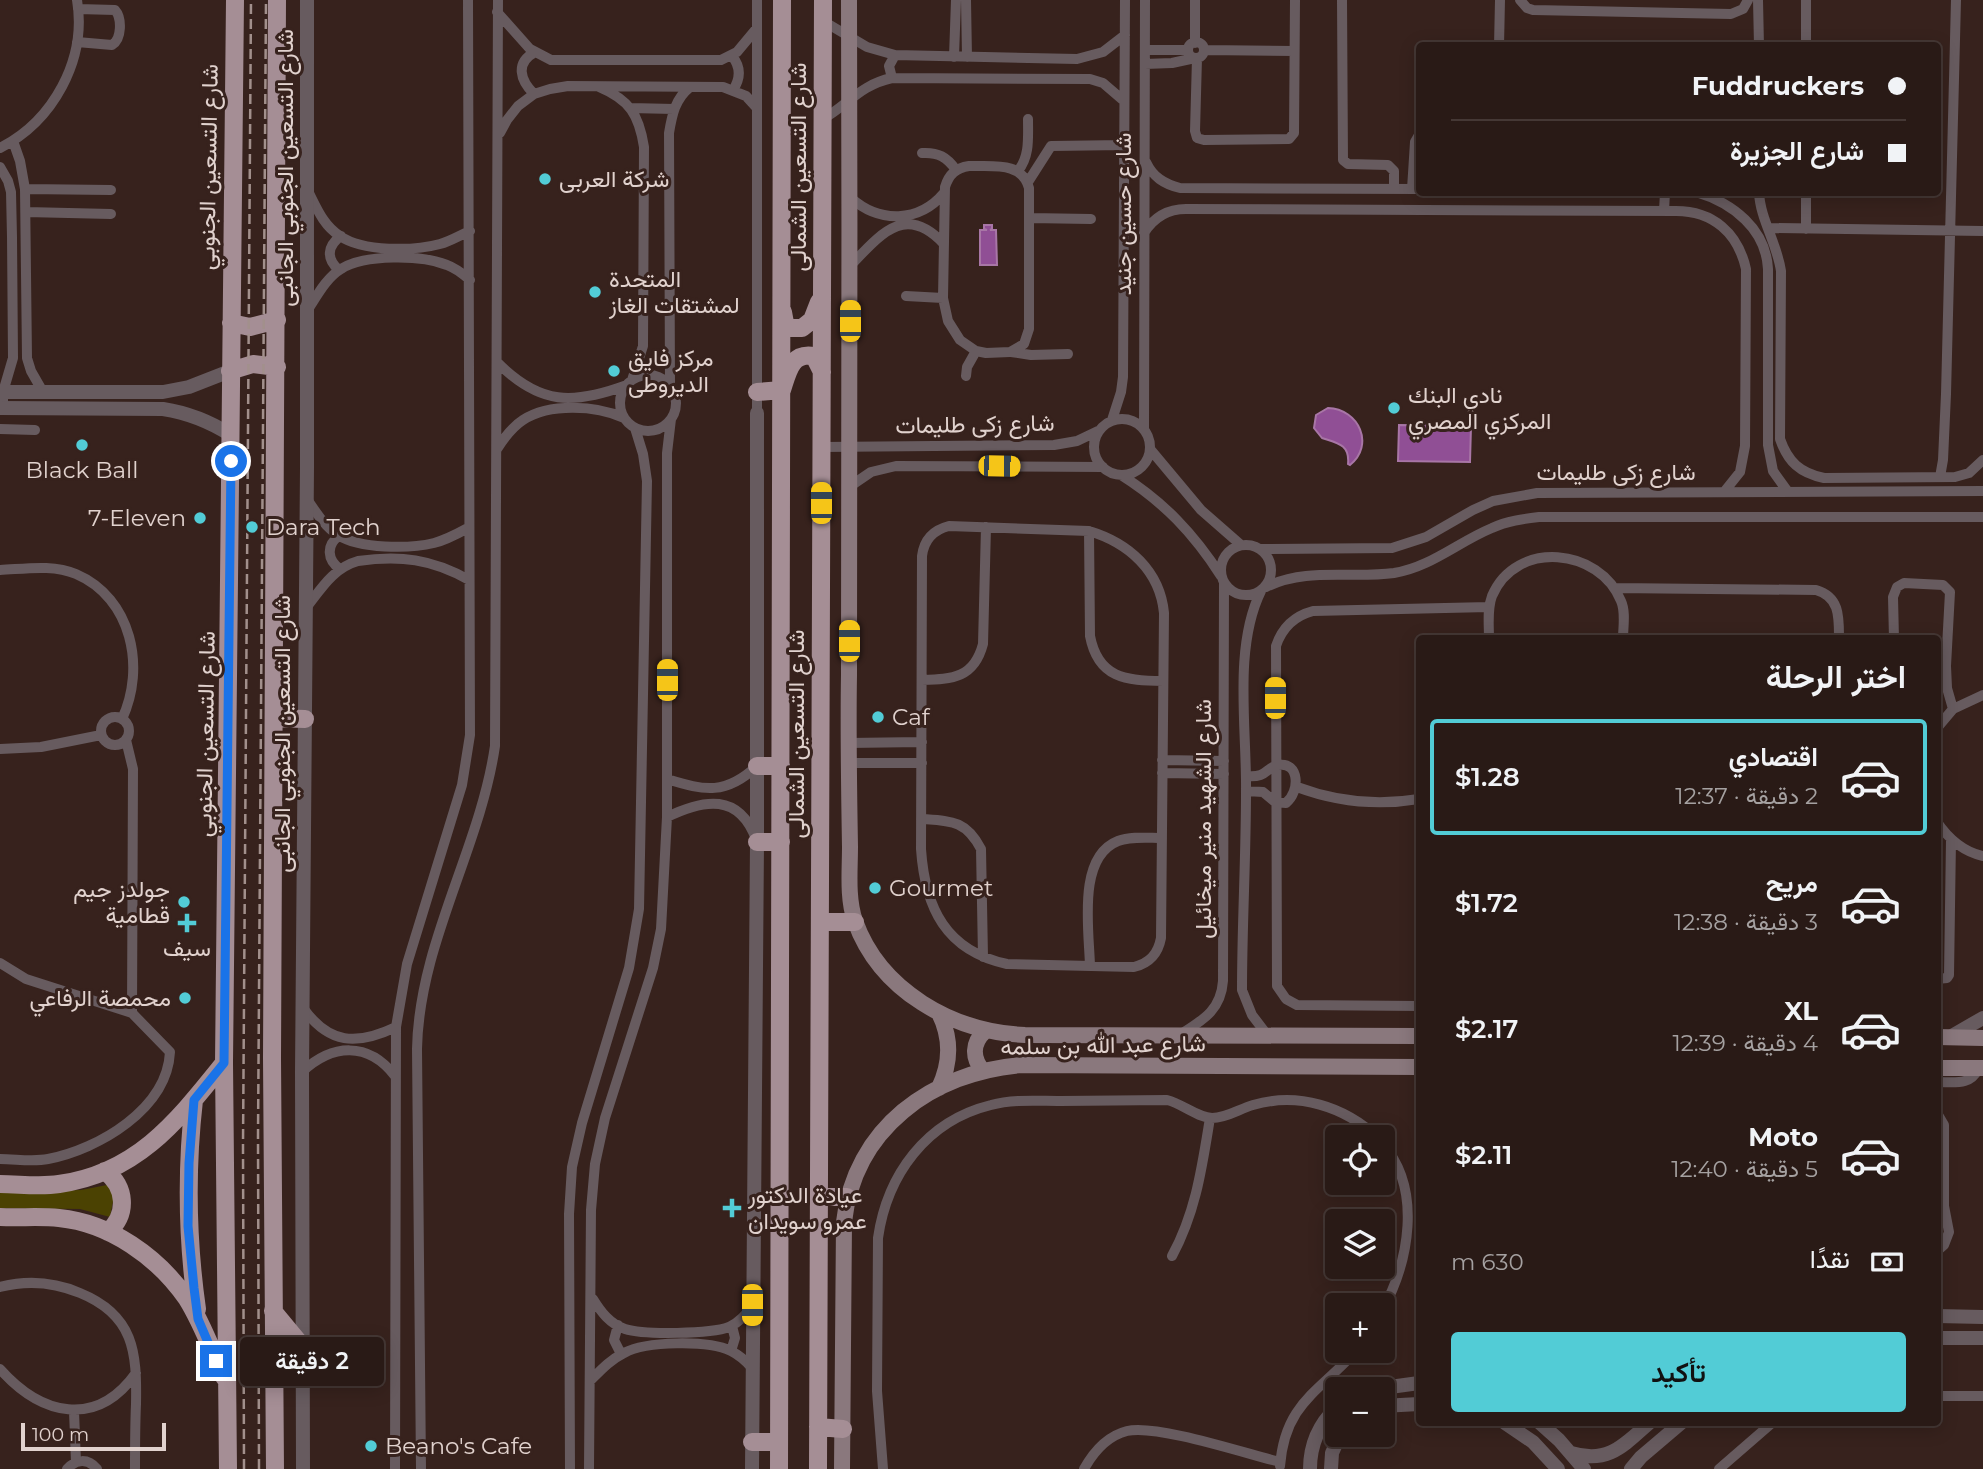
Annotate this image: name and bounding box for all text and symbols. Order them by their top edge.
street label: شارع التسعين الجنوبي الجانبى [271,29,304,307]
street label: شارع التسعين الشمالى [784,63,814,271]
street label: شارع التسعين الجنوبي [192,64,229,270]
text: Fuddruckers [1692,70,1864,102]
street label: شارع حسين جنيد [1109,133,1139,295]
text: شارع الجزيرة [1730,135,1864,167]
place label: شركة العربى [559,165,669,194]
marker: شركة العربى [537,171,553,187]
place label: المتحدة لمشتقات الغاز [608,265,740,320]
marker: المتحدة لمشتقات الغاز [587,284,603,300]
car [840,300,861,342]
place label: مركز فايق الديروطى [628,344,714,399]
marker: مركز فايق الديروطى [606,363,622,379]
place label: نادي البنك المركزي المصري [1408,381,1551,440]
marker: نادي البنك المركزي المصري [1386,400,1402,416]
street label: شارع زكى طليمات [895,409,1055,441]
marker: Black Ball [74,437,90,453]
route start [215,445,247,477]
car [978,455,1021,477]
place label: Black Ball [26,456,138,484]
street label: شارع زكى طليمات [1536,458,1696,488]
car [811,482,832,524]
place label: 7-Eleven [88,504,186,532]
marker: 7-Eleven [192,510,208,526]
place label: Dara Tech [266,513,381,541]
marker: Dara Tech [244,519,260,535]
street label: شارع التسعين الجنوبي الجانبى [268,595,301,873]
car [839,620,860,662]
street label: شارع التسعين الشمالى [782,630,812,838]
street label: شارع التسعين الجنوبي [189,631,226,837]
text: اختر الرحلة [1766,657,1906,696]
car [657,659,678,701]
car [1265,677,1286,719]
street label: شارع الشهيد منير ميخائيل [1189,699,1219,939]
place label: Caf [892,703,931,731]
marker: Caf [870,709,886,725]
text: اقتصادي [1729,741,1818,773]
icon: car [1839,746,1902,809]
text: $1.28 [1455,761,1520,793]
text: 2 دقيقة · 12:37 [1675,782,1818,810]
text: مريح [1766,867,1818,899]
icon: car [1839,872,1902,935]
place label: Gourmet [889,874,993,902]
place label: جولدز جيم قطامية [73,875,170,929]
marker: Gourmet [867,880,883,896]
text: $1.72 [1455,887,1518,919]
marker: جولدز جيم قطامية [176,894,192,910]
text: 3 دقيقة · 12:38 [1674,908,1818,936]
marker: سيف [179,915,195,931]
place label: سيف [163,934,211,962]
place label: محمصة الرفاعي [29,984,171,1017]
marker: محمصة الرفاعي [177,990,193,1006]
text: XL [1784,995,1818,1027]
icon: car [1839,998,1902,1061]
text: $2.17 [1455,1013,1518,1045]
street label: شارع عبد الله بن سلمه [1000,1029,1206,1063]
text: 4 دقيقة · 12:39 [1672,1029,1818,1057]
text: Moto [1748,1121,1818,1153]
icon: car [1839,1124,1902,1187]
map controls [1325,1125,1395,1447]
button: locate [1325,1125,1395,1195]
text: $2.11 [1455,1139,1513,1171]
text: 5 دقيقة · 12:40 [1671,1155,1818,1183]
place label: عيادة الدكتور عمرو سويدان [747,1181,867,1236]
marker: عيادة الدكتور عمرو سويدان [722,1198,742,1218]
button: layers [1325,1209,1395,1279]
text: نقدًا [1810,1243,1850,1275]
icon: cash [1868,1243,1906,1281]
text: 630 m [1451,1248,1524,1276]
car [742,1284,763,1326]
button: + [1325,1293,1395,1363]
button: تأكيد [1451,1332,1906,1412]
callout: 2 دقيقة [241,1336,384,1386]
route end [200,1345,232,1377]
text: 2 دقيقة [275,1347,349,1375]
button: − [1325,1377,1395,1447]
scale bar [21,1420,166,1452]
text: 100 m [32,1423,89,1446]
place label: Beano's Cafe [385,1432,532,1460]
marker: Beano's Cafe [363,1438,379,1454]

